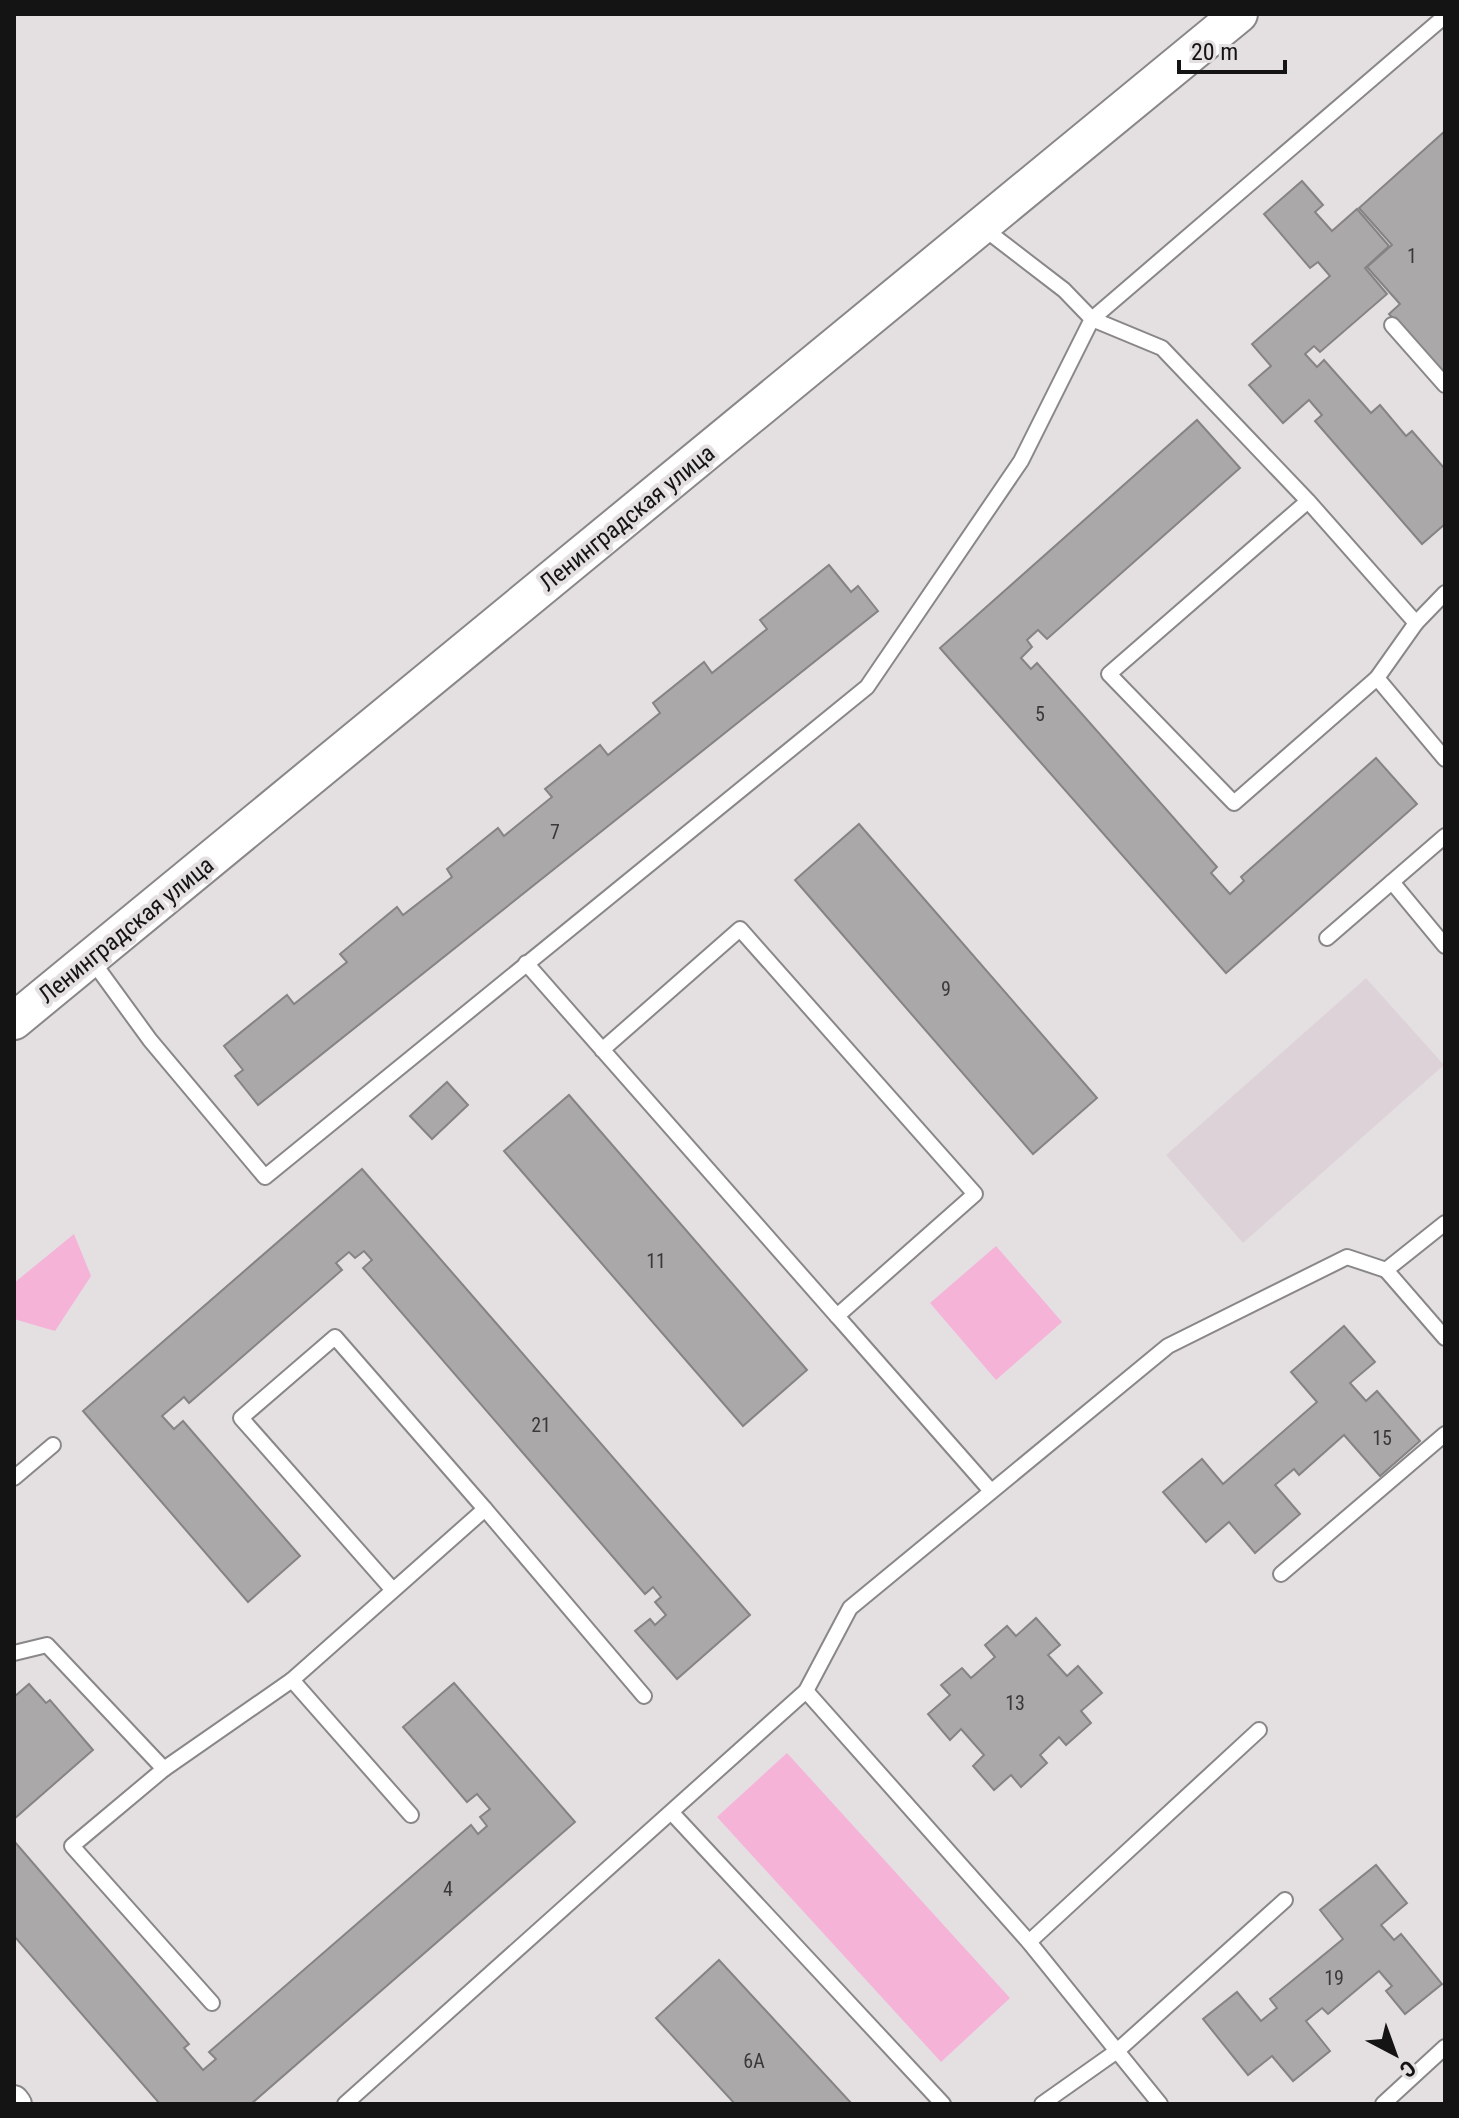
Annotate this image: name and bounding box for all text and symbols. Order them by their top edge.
scale bar [1179,24,1285,74]
text: 20 m [1191,38,1238,66]
house number: 1 [1407,244,1417,268]
street label: Ленинградская улица [534,439,720,597]
house number: 5 [1035,702,1045,726]
house number: 7 [550,820,560,844]
street label: Ленинградская улица [33,851,219,1009]
house number: 9 [941,977,951,1001]
house number: 11 [646,1249,666,1273]
house number: 21 [531,1413,551,1437]
house number: 15 [1372,1426,1392,1450]
house number: 13 [1005,1691,1025,1715]
house number: 4 [443,1877,453,1901]
house number: 19 [1324,1966,1344,1990]
north arrow [1355,2014,1435,2094]
house number: 6А [743,2049,765,2073]
text: С [1395,2055,1421,2082]

